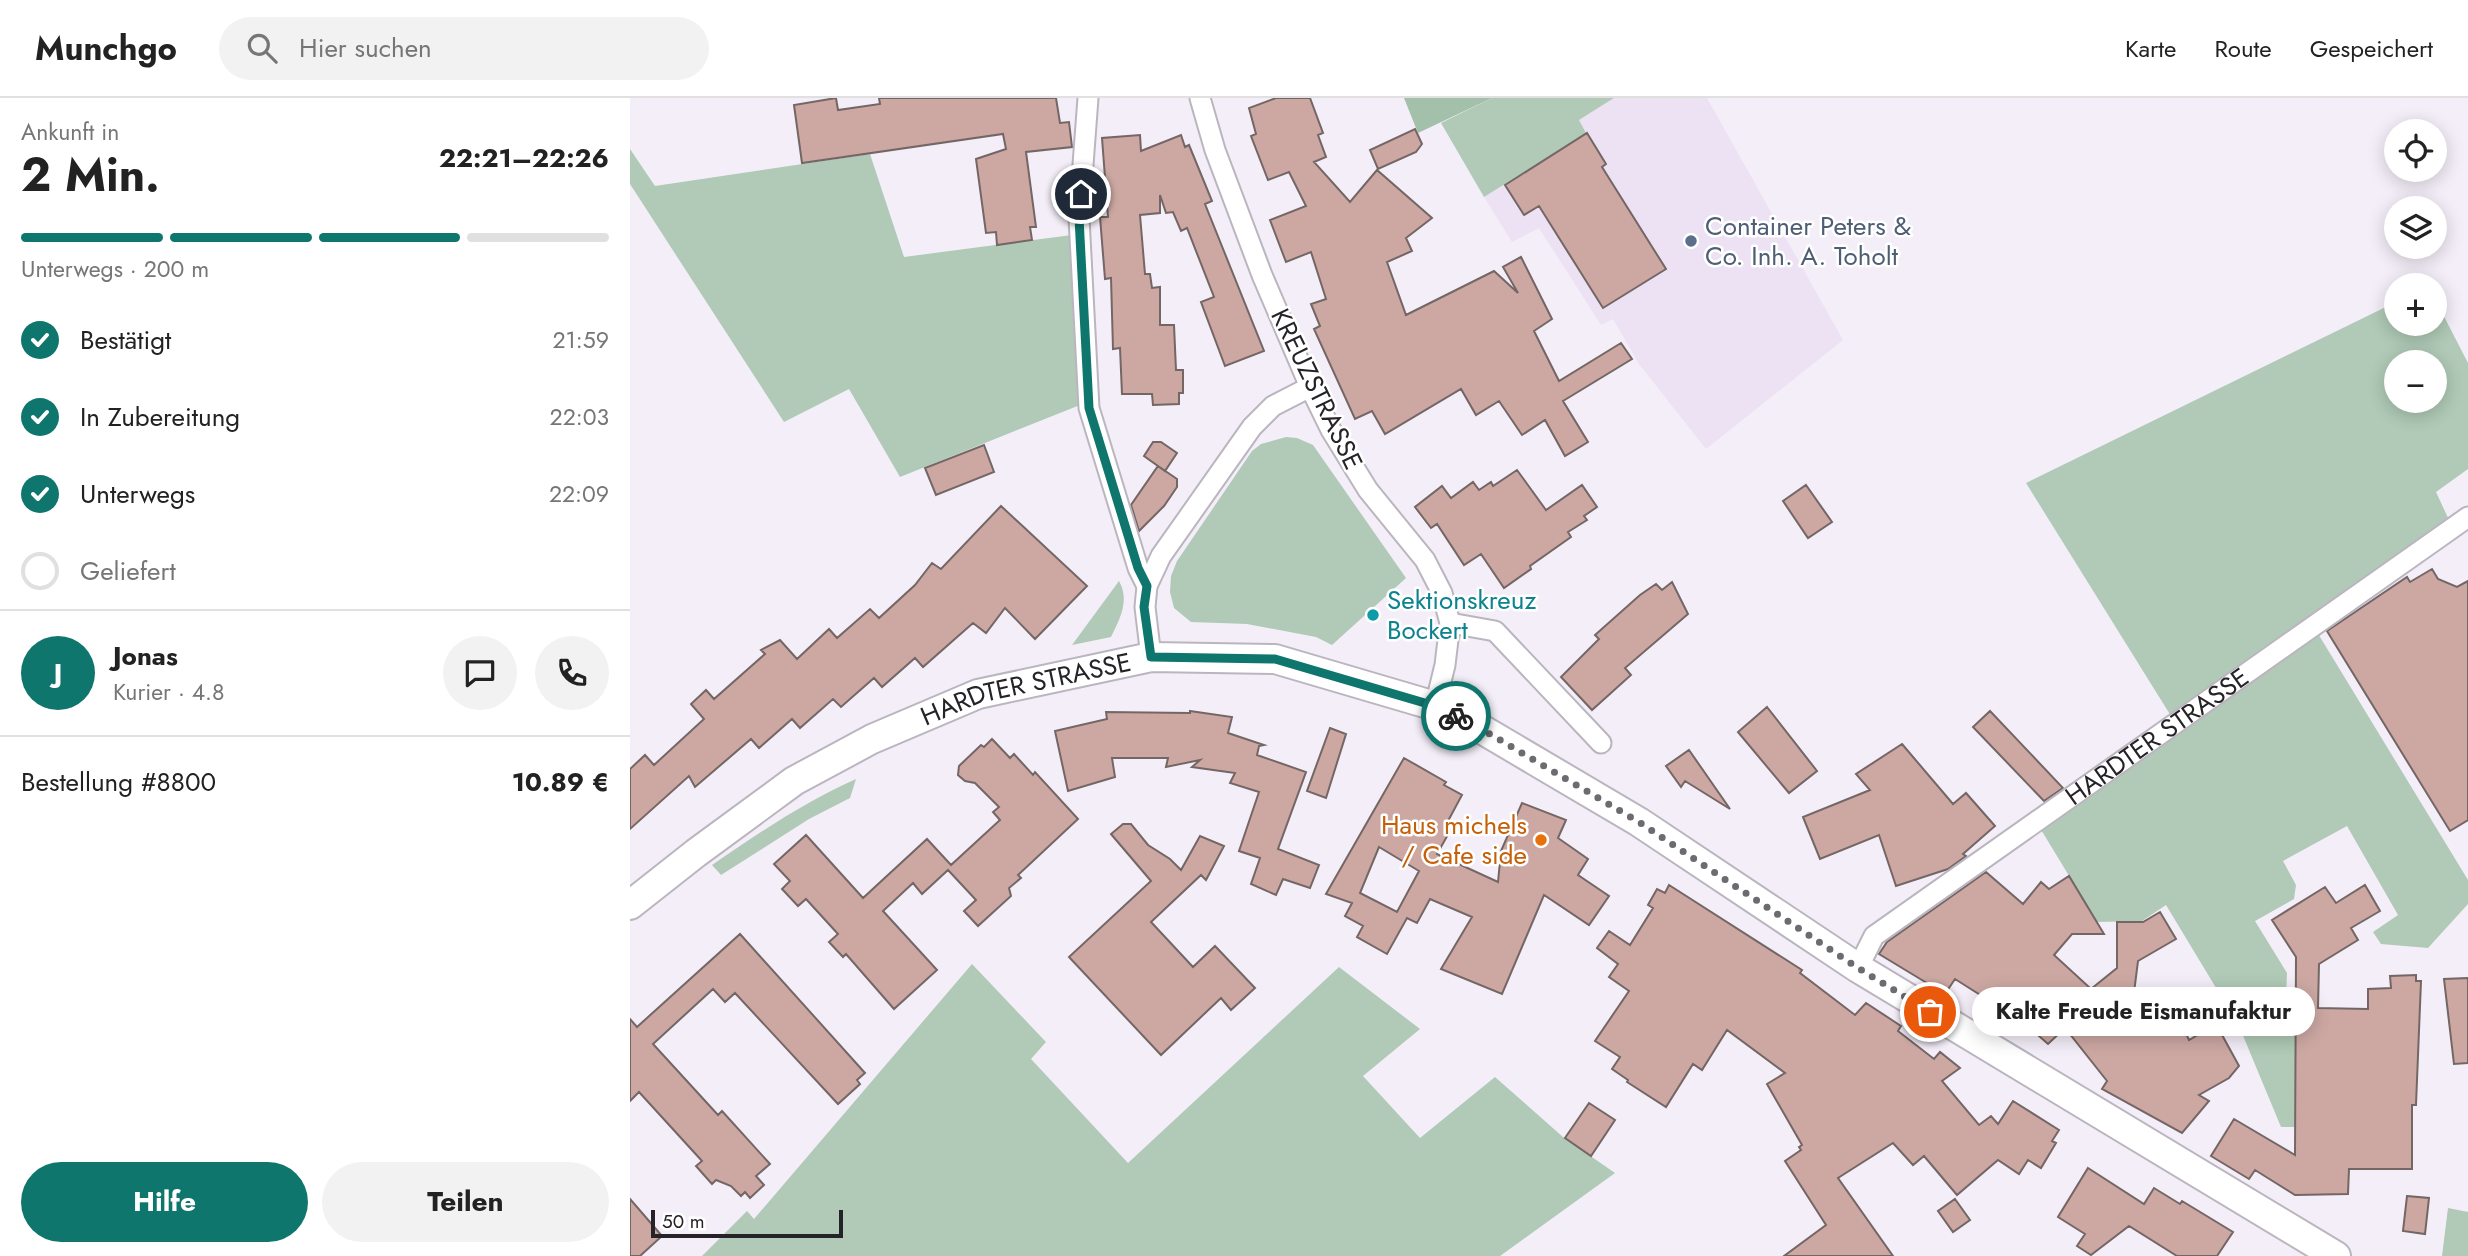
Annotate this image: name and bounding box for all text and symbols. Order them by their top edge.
search box [219,17,709,80]
text: Munchgo [35,25,177,72]
icon: search [243,29,281,67]
text: Hier suchen [299,29,432,67]
text: Karte [2125,31,2176,66]
text: Route [2214,31,2272,66]
text: Gespeichert [2310,31,2433,66]
text: Ankunft in [21,115,119,149]
map controls [2384,119,2447,413]
button: locate [2384,119,2447,182]
text: 22:21–22:26 [439,139,609,177]
text: 2 Min. [21,142,160,208]
pin [1051,164,1111,224]
icon: home [1062,175,1100,213]
button: layers [2384,196,2447,259]
place label: Container Peters & Co. Inh. A. Toholt [1705,207,1912,275]
marker: Container Peters & Co. Inh. A. Toholt [1683,233,1699,249]
text: Unterwegs · 200 m [21,252,209,286]
button: + [2384,273,2447,336]
street label: KREUZSTRASSE [1262,302,1372,476]
icon: check [21,321,59,359]
text: Bestätigt [80,321,171,359]
text: 21:59 [552,323,609,357]
button: − [2384,350,2447,413]
icon: check [21,398,59,436]
text: In Zubereitung [80,398,240,436]
text: 22:03 [550,400,609,434]
icon: check [21,475,59,513]
text: Unterwegs [80,475,195,513]
text: 22:09 [549,477,609,511]
text: Geliefert [80,552,176,590]
place label: Sektionskreuz Bockert [1387,581,1536,649]
marker: Sektionskreuz Bockert [1365,607,1381,623]
button: chat [443,636,517,710]
button: phone [535,636,609,710]
text: Jonas [113,637,178,675]
street label: HARDTER STRASSE [915,643,1135,735]
text: J [54,654,62,692]
street label: HARDTER STRASSE [2057,658,2256,814]
text: Kurier · 4.8 [113,675,225,709]
courier [1421,681,1491,751]
icon: bike [1437,697,1475,735]
text: Bestellung #8800 [21,763,216,801]
text: 10.89 € [512,763,609,801]
place label: Haus michels / Cafe side [1381,806,1527,874]
marker: Haus michels / Cafe side [1533,832,1549,848]
pin [1900,982,1960,1042]
callout: Kalte Freude Eismanufaktur [1972,988,2315,1037]
icon: bag [1911,993,1949,1031]
text: Kalte Freude Eismanufaktur [1995,994,2292,1028]
button: Hilfe [21,1162,308,1242]
button: Teilen [322,1162,609,1242]
scale bar [651,1207,844,1239]
text: 50 m [662,1208,705,1235]

